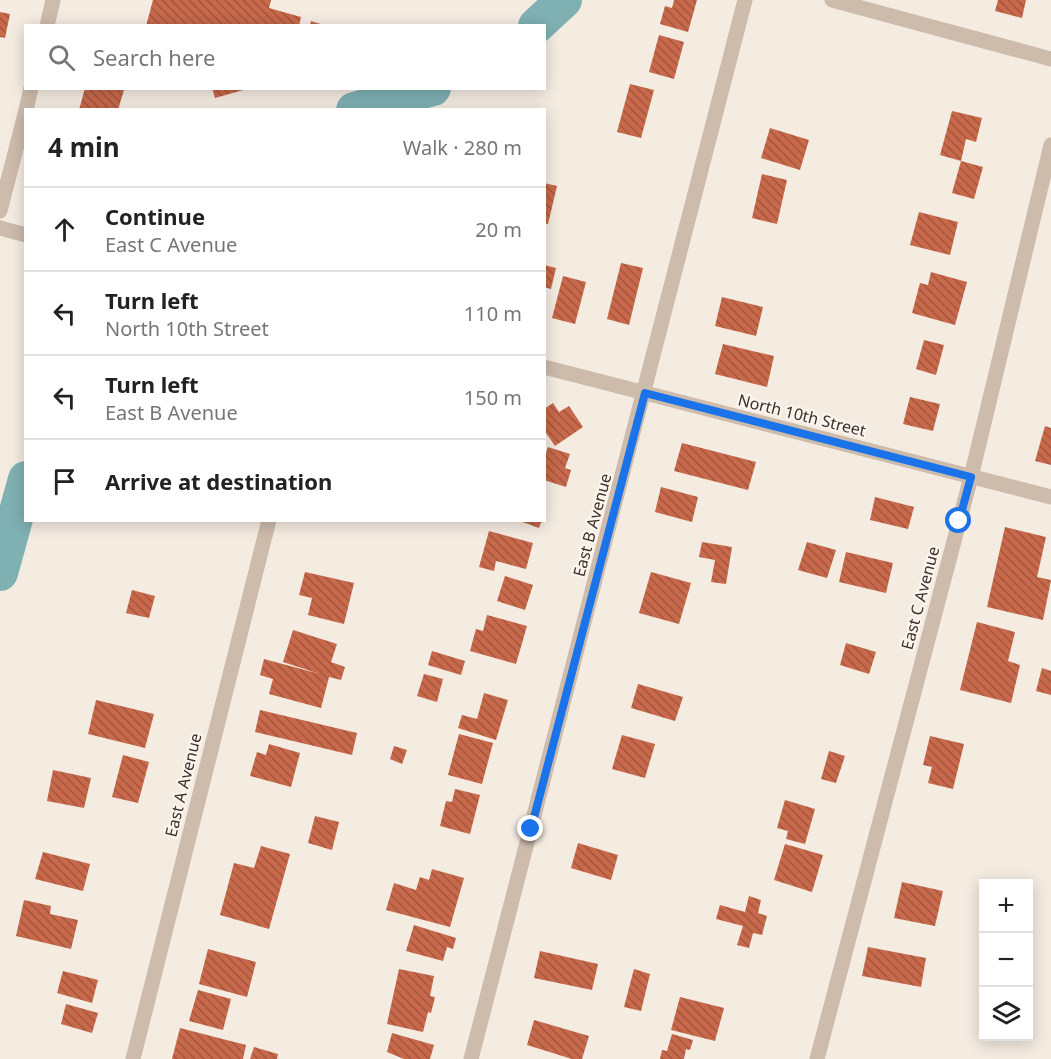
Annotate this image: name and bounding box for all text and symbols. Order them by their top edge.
search box [24,24,546,90]
icon: search [45,41,78,74]
text: Search here [93,42,215,72]
text: 4 min [48,129,120,165]
text: Walk · 280 m [403,134,522,161]
text: Continue [105,201,205,231]
icon: ahead [48,213,81,246]
text: 20 m [475,216,522,243]
text: East C Avenue [105,231,237,258]
text: Turn left [105,285,199,315]
icon: left [48,297,81,330]
text: 110 m [464,300,522,327]
text: North 10th Street [105,315,269,342]
text: Turn left [105,369,199,399]
icon: left [48,381,81,414]
text: 150 m [464,384,522,411]
street label: North 10th Street [736,388,868,442]
text: East B Avenue [105,399,238,426]
icon: arrive [48,465,81,498]
text: Arrive at destination [105,466,332,496]
street label: East B Avenue [568,471,616,579]
route start [945,507,971,533]
street label: East C Avenue [896,544,944,652]
street label: East A Avenue [159,731,207,839]
route end [517,815,543,841]
map controls [979,879,1033,1041]
button: + [979,879,1033,933]
button: − [979,933,1033,987]
button: layers [979,987,1033,1041]

